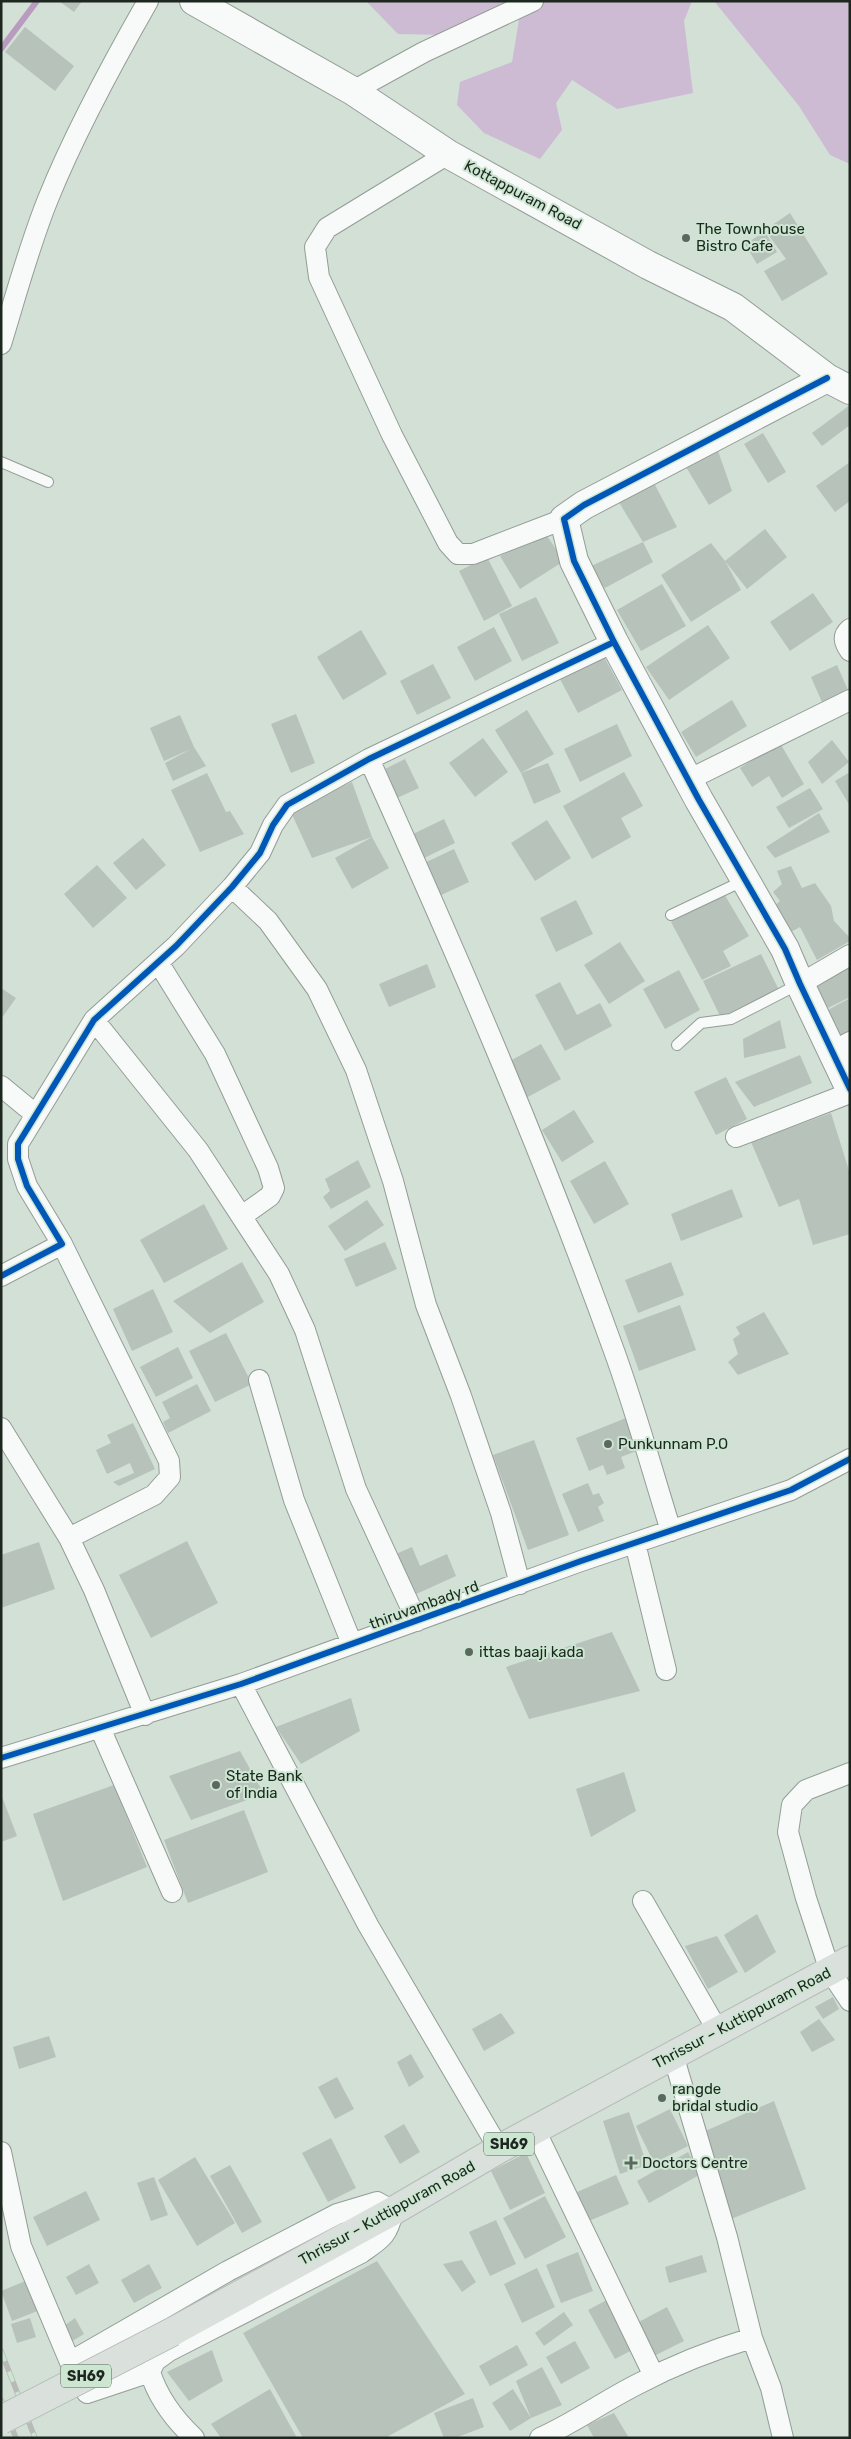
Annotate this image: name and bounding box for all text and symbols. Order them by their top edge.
street label: Kottappuram Road [461,156,585,234]
place label: The Townhouse Bistro Cafe [696,220,805,255]
marker: The Townhouse Bistro Cafe [680,232,692,244]
place label: Punkunnam P.O [618,1435,728,1453]
marker: Punkunnam P.O [602,1438,614,1450]
street label: thiruvambady rd [367,1577,481,1633]
place label: ittas baaji kada [479,1643,584,1661]
marker: ittas baaji kada [463,1646,475,1658]
place label: State Bank of India [226,1767,303,1802]
marker: State Bank of India [210,1779,222,1791]
street label: Thrissur – Kuttippuram Road [650,1963,834,2073]
place label: rangde bridal studio [672,2080,758,2115]
marker: rangde bridal studio [656,2092,668,2104]
road number: SH69 [484,2132,534,2156]
place label: Doctors Centre [642,2154,748,2172]
marker: Doctors Centre [624,2156,638,2170]
street label: Thrissur – Kuttippuram Road [296,2157,478,2269]
road number: SH69 [61,2364,111,2388]

